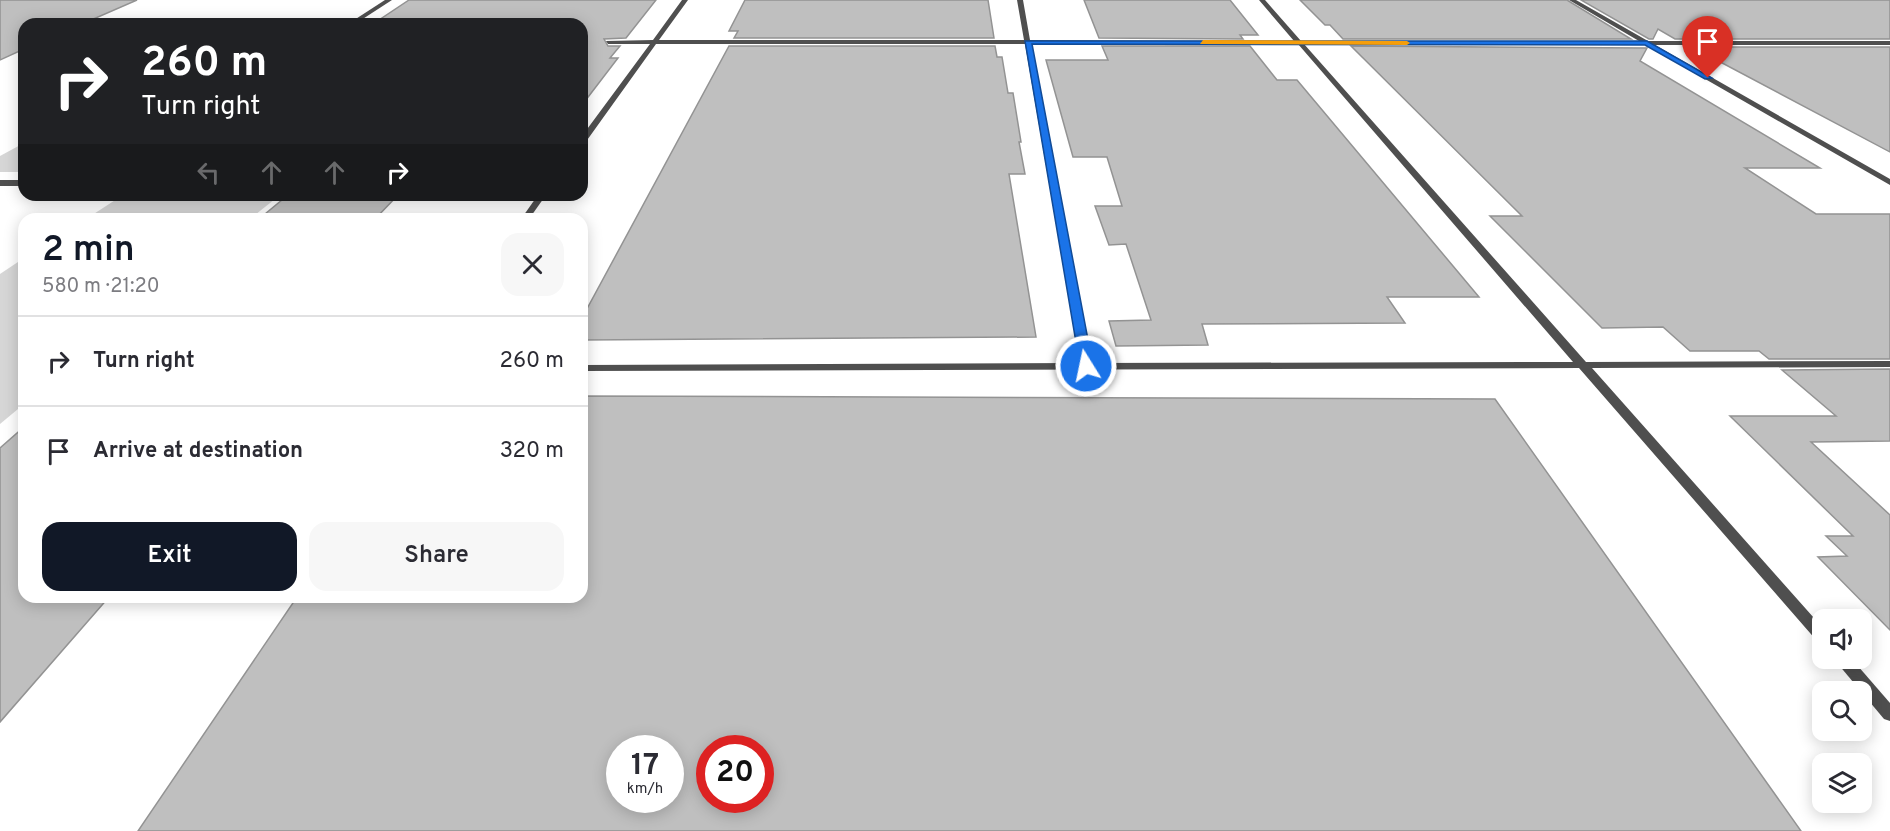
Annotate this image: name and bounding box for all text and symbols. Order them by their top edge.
pin [1682,16,1733,78]
icon: arrive [1691,25,1724,58]
text: 260 m [141,38,267,91]
icon: right [42,42,120,120]
text: Turn right [141,90,260,124]
icon: left [192,156,225,189]
icon: ahead [255,156,288,189]
icon: ahead [318,156,351,189]
icon: right [381,156,414,189]
text: 2 min [42,228,135,274]
button: close [501,233,564,296]
text: 580 m · 21:20 [42,274,160,300]
position arrow [1054,334,1118,398]
icon: right [42,345,75,378]
text: Turn right [93,348,195,375]
text: 260 m [499,348,564,375]
icon: arrive [42,435,75,468]
text: Arrive at destination [93,438,303,465]
text: 320 m [500,438,564,465]
button: Exit [42,522,297,591]
button: Share [309,522,564,591]
map controls [1812,609,1872,813]
button: sound [1812,609,1872,669]
button: search [1812,681,1872,741]
speed limit sign: 20 [696,735,774,813]
text: 17 [631,748,659,785]
button: layers [1812,753,1872,813]
text: km/h [627,780,663,799]

